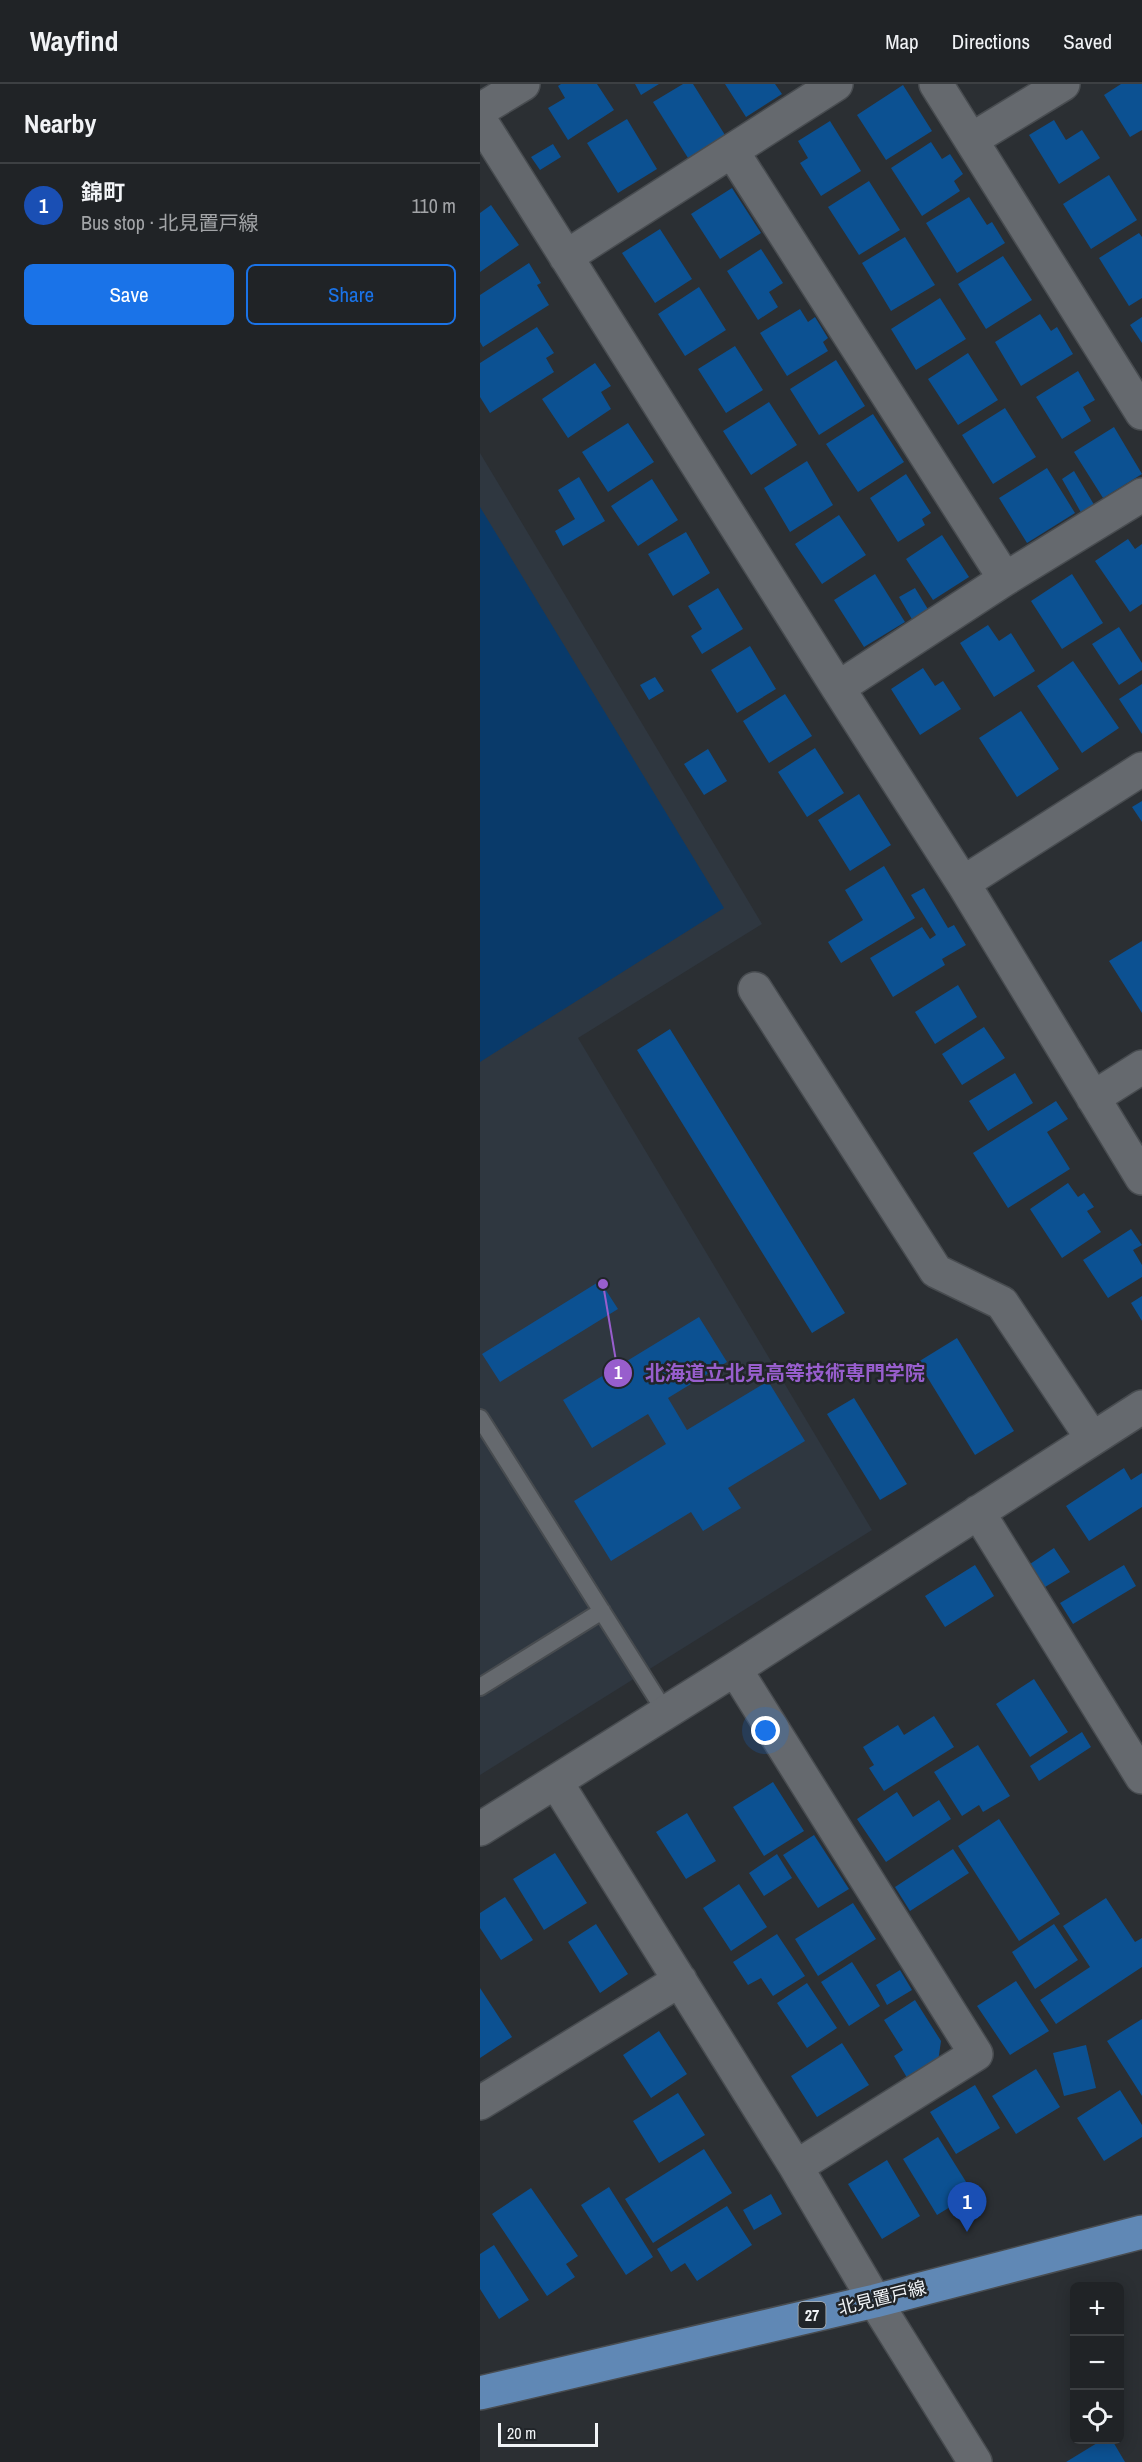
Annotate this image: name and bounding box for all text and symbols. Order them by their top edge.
text: Wayfind [30,22,118,60]
text: Map [885,27,919,56]
text: Directions [952,27,1030,56]
text: Saved [1063,27,1112,56]
text: Nearby [24,106,96,141]
text: 錦町 [81,177,125,207]
text: 1 [39,192,48,219]
text: 110 m [412,192,456,219]
text: Bus stop · 北見置戸線 [81,209,259,236]
button: Save [24,264,234,325]
button: Share [246,264,456,325]
callout: 北海道立北見高等技術専門学院 [603,1354,937,1392]
text: 北海道立北見高等技術専門学院 [645,1359,925,1386]
text: 1 [614,1360,623,1385]
your location [751,1716,780,1745]
pin: 1 [948,2182,986,2232]
street label: 北見置戸線 [835,2274,929,2321]
map controls [1070,2282,1124,2444]
button: + [1070,2282,1124,2336]
road number: 27 [798,2302,826,2328]
button: − [1070,2336,1124,2390]
button: locate [1070,2390,1124,2444]
scale bar [498,2420,598,2448]
text: 20 m [507,2422,536,2444]

